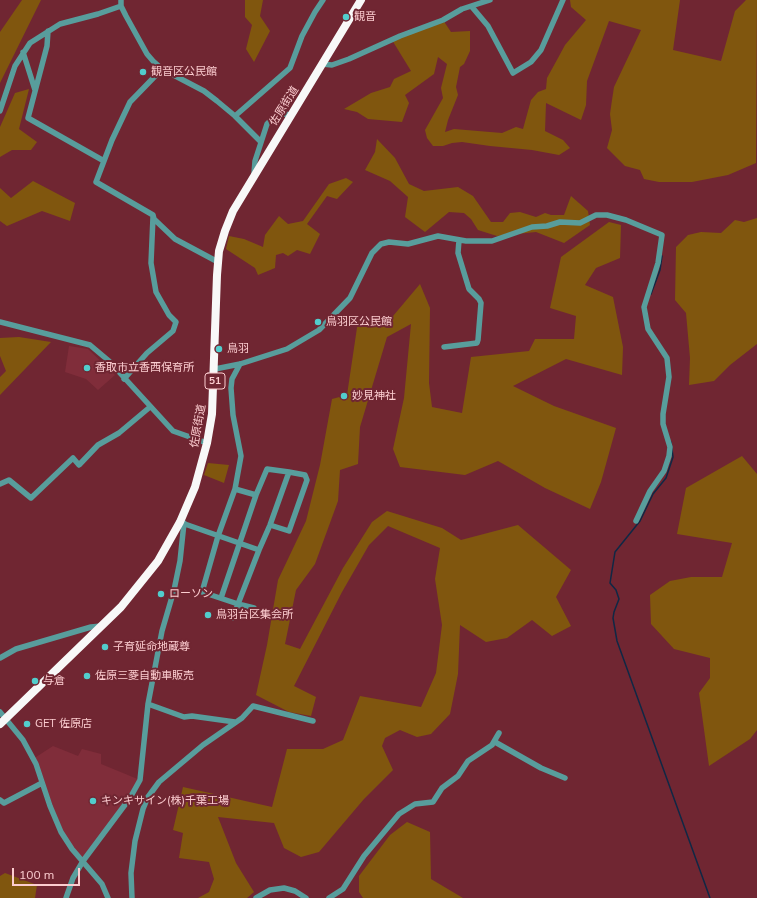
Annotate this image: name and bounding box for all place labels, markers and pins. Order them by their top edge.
place label: 観音 [354,10,376,24]
marker: 観音 [341,12,351,22]
place label: 観音区公民館 [151,65,217,79]
marker: 観音区公民館 [138,67,148,77]
place label: 鳥羽区公民館 [326,315,392,329]
marker: 鳥羽区公民館 [313,317,323,327]
place label: 鳥羽 [227,342,249,356]
marker: 鳥羽 [214,344,224,354]
place label: 香取市立香西保育所 [95,361,194,375]
marker: 香取市立香西保育所 [82,363,92,373]
place label: 妙見神社 [352,389,396,403]
marker: 妙見神社 [339,391,349,401]
place label: ローソン [169,587,213,601]
marker: ローソン [156,589,166,599]
place label: 鳥羽台区集会所 [216,608,293,622]
marker: 鳥羽台区集会所 [203,610,213,620]
place label: 子育延命地蔵尊 [113,640,190,654]
marker: 子育延命地蔵尊 [100,642,110,652]
place label: 佐原三菱自動車販売 [95,669,194,683]
marker: 佐原三菱自動車販売 [82,671,92,681]
place label: 与倉 [43,674,65,688]
marker: 与倉 [30,676,40,686]
place label: GET 佐原店 [35,717,92,731]
marker: GET 佐原店 [22,719,32,729]
place label: キンキサイン(株)千葉工場 [101,794,229,808]
marker: キンキサイン(株)千葉工場 [88,796,98,806]

